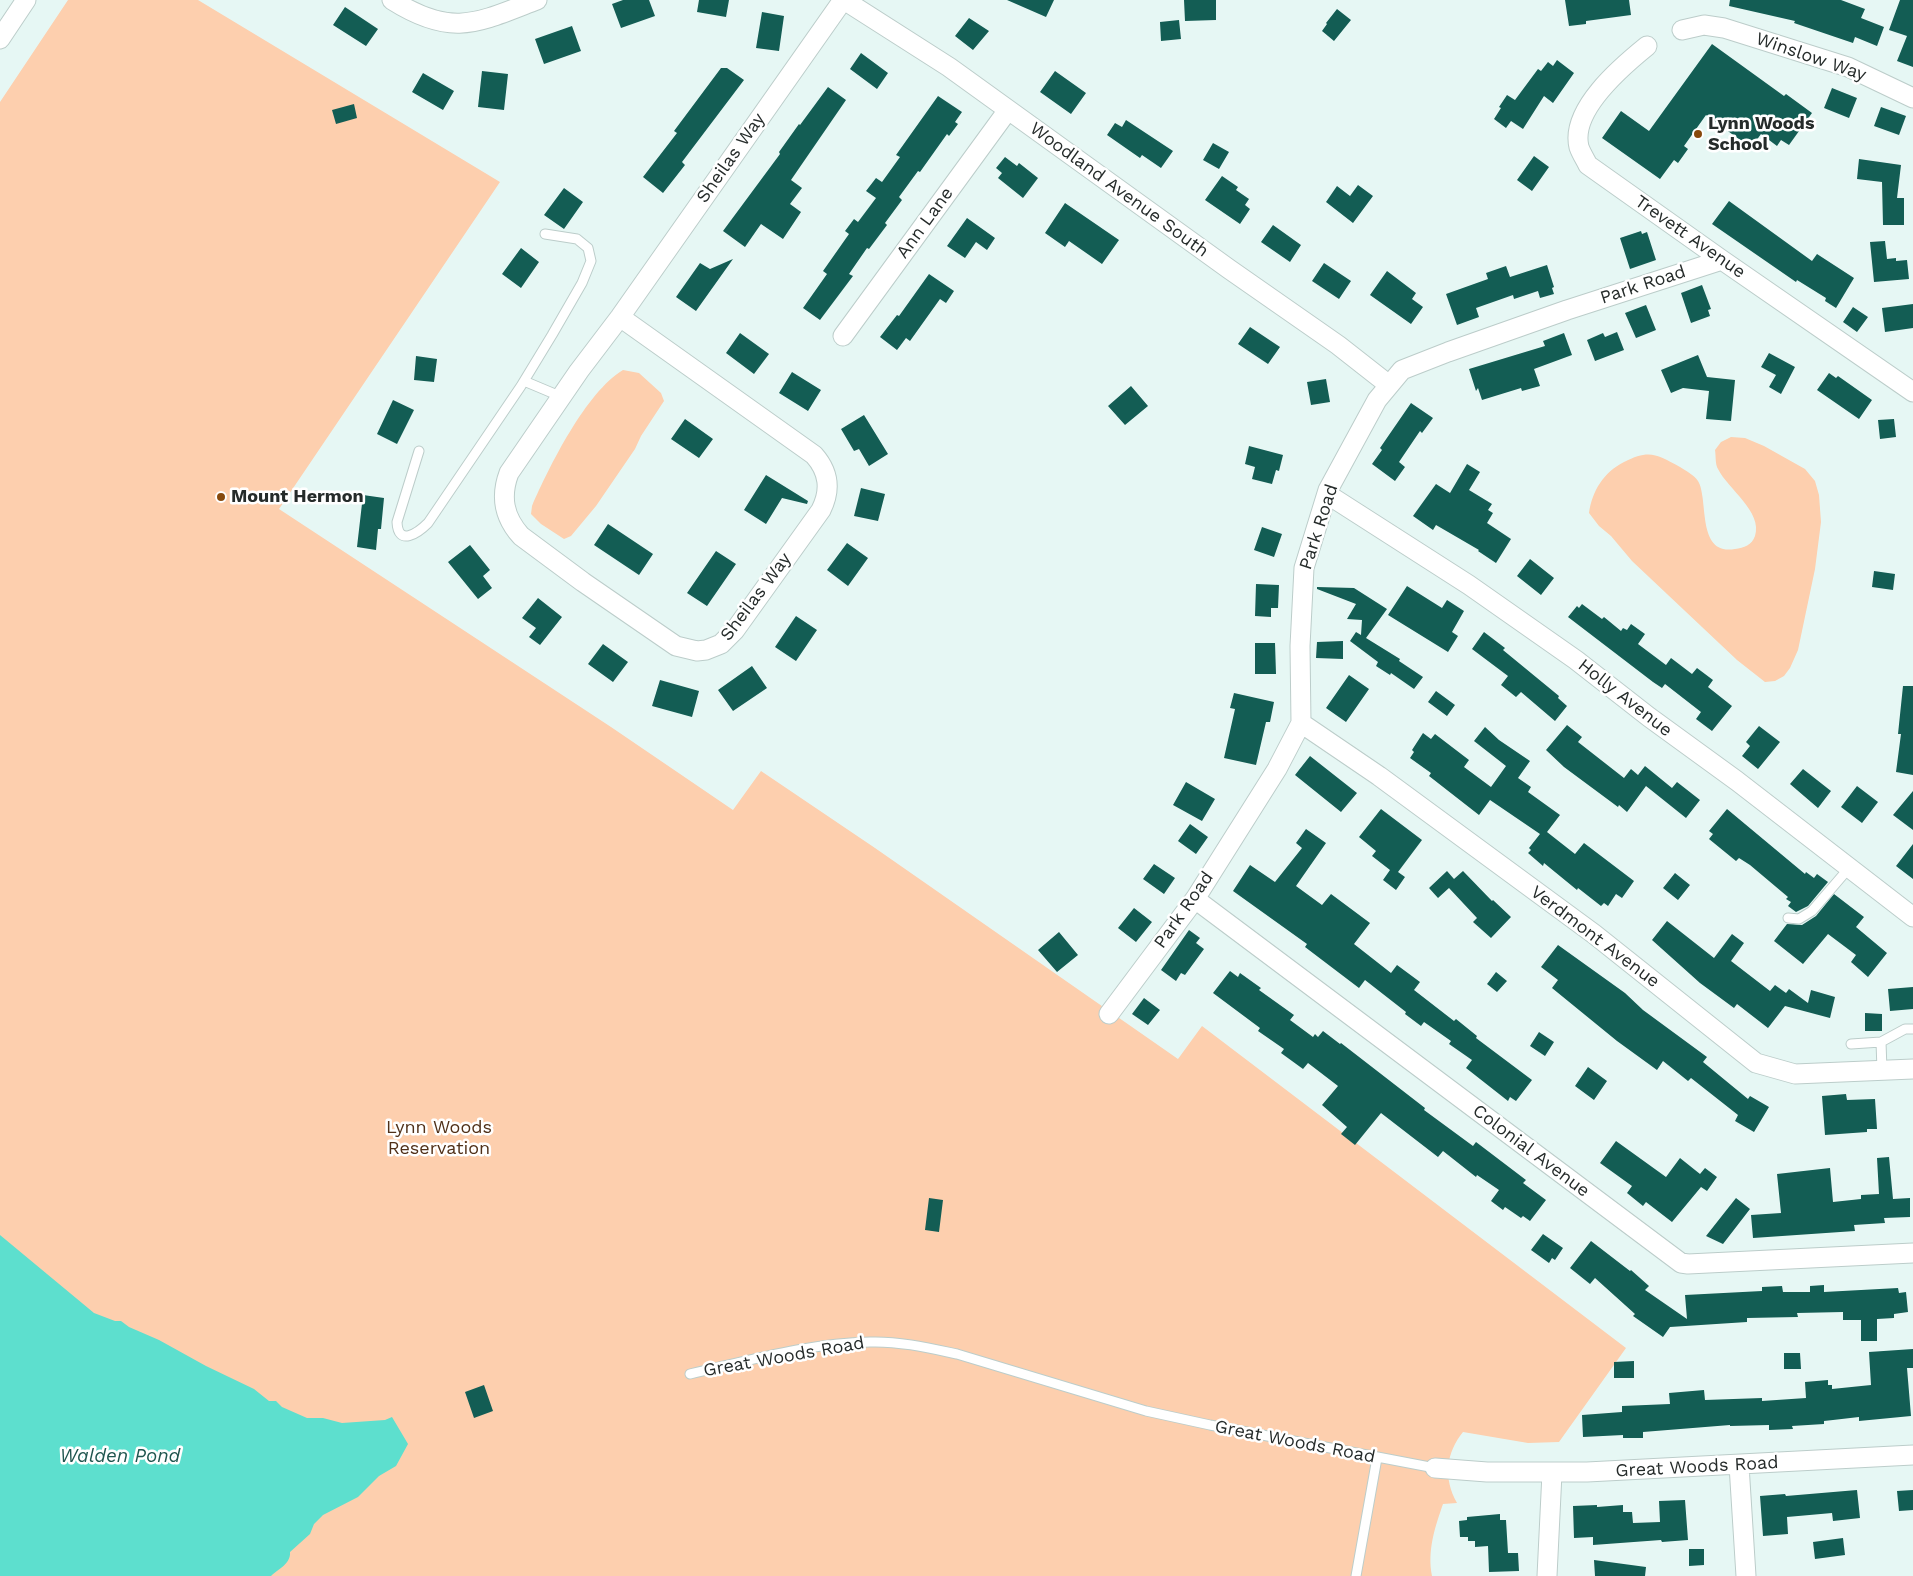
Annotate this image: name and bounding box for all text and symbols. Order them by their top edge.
street label: Winslow Way [1753,28,1869,86]
street label: Sheilas Way [692,109,770,207]
place label: Lynn Woods School [1708,113,1814,156]
street label: Woodland Avenue South [1025,118,1213,262]
marker: Lynn Woods School [1692,128,1704,140]
street label: Ann Lane [892,183,958,263]
street label: Trevett Avenue [1631,191,1749,283]
street label: Park Road [1597,261,1689,309]
street label: Park Road [1295,481,1343,573]
place label: Mount Hermon [231,486,364,508]
marker: Mount Hermon [215,491,227,503]
street label: Sheilas Way [716,549,796,645]
street label: Holly Avenue [1574,655,1676,741]
street label: Park Road [1150,867,1218,953]
street label: Verdmont Avenue [1526,881,1664,993]
street label: Colonial Avenue [1468,1100,1594,1202]
park label: Lynn Woods Reservation [386,1117,492,1160]
street label: Great Woods Road [702,1332,866,1382]
street label: Great Woods Road [1213,1416,1377,1468]
water label: Walden Pond [60,1445,180,1467]
street label: Great Woods Road [1615,1452,1779,1482]

